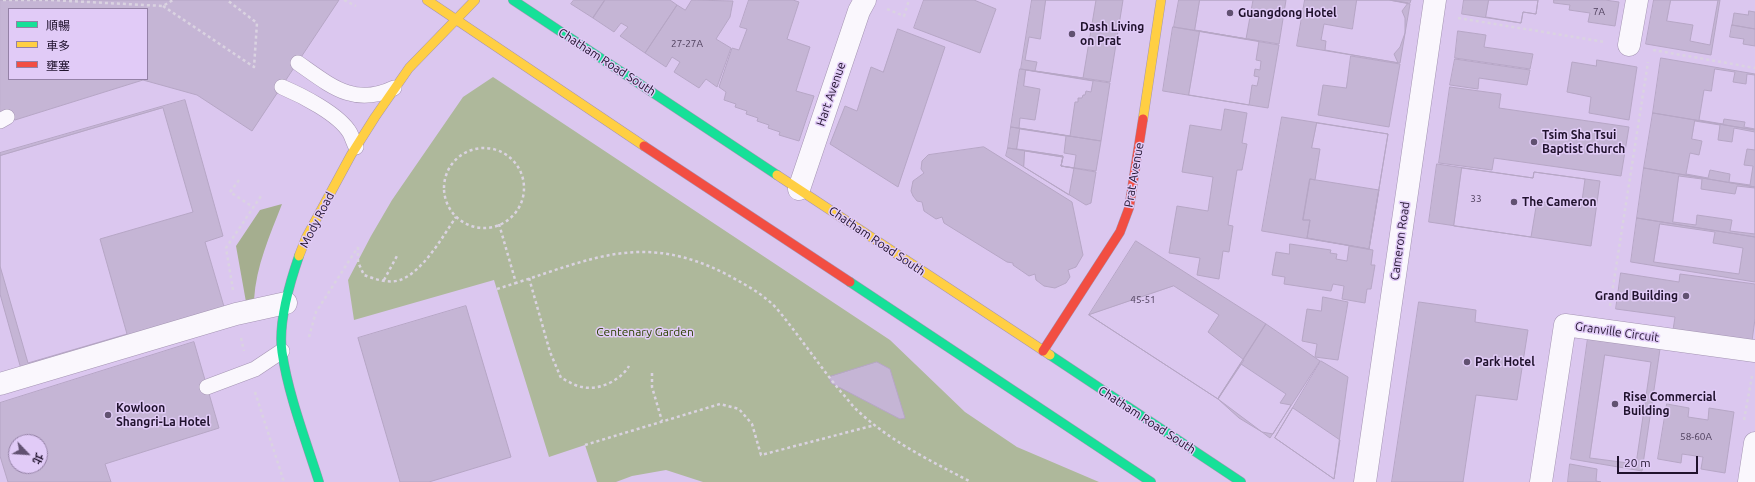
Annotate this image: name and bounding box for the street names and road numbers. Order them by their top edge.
street label: Chatham Road South [556,25,658,99]
street label: Hart Avenue [813,60,849,128]
street label: Prat Avenue [1121,141,1147,209]
street label: Mody Road [297,190,337,250]
street label: Cameron Road [1387,201,1413,281]
street label: Chatham Road South [826,203,928,279]
street label: Granville Circuit [1574,319,1660,345]
street label: Chatham Road South [1096,383,1198,457]

